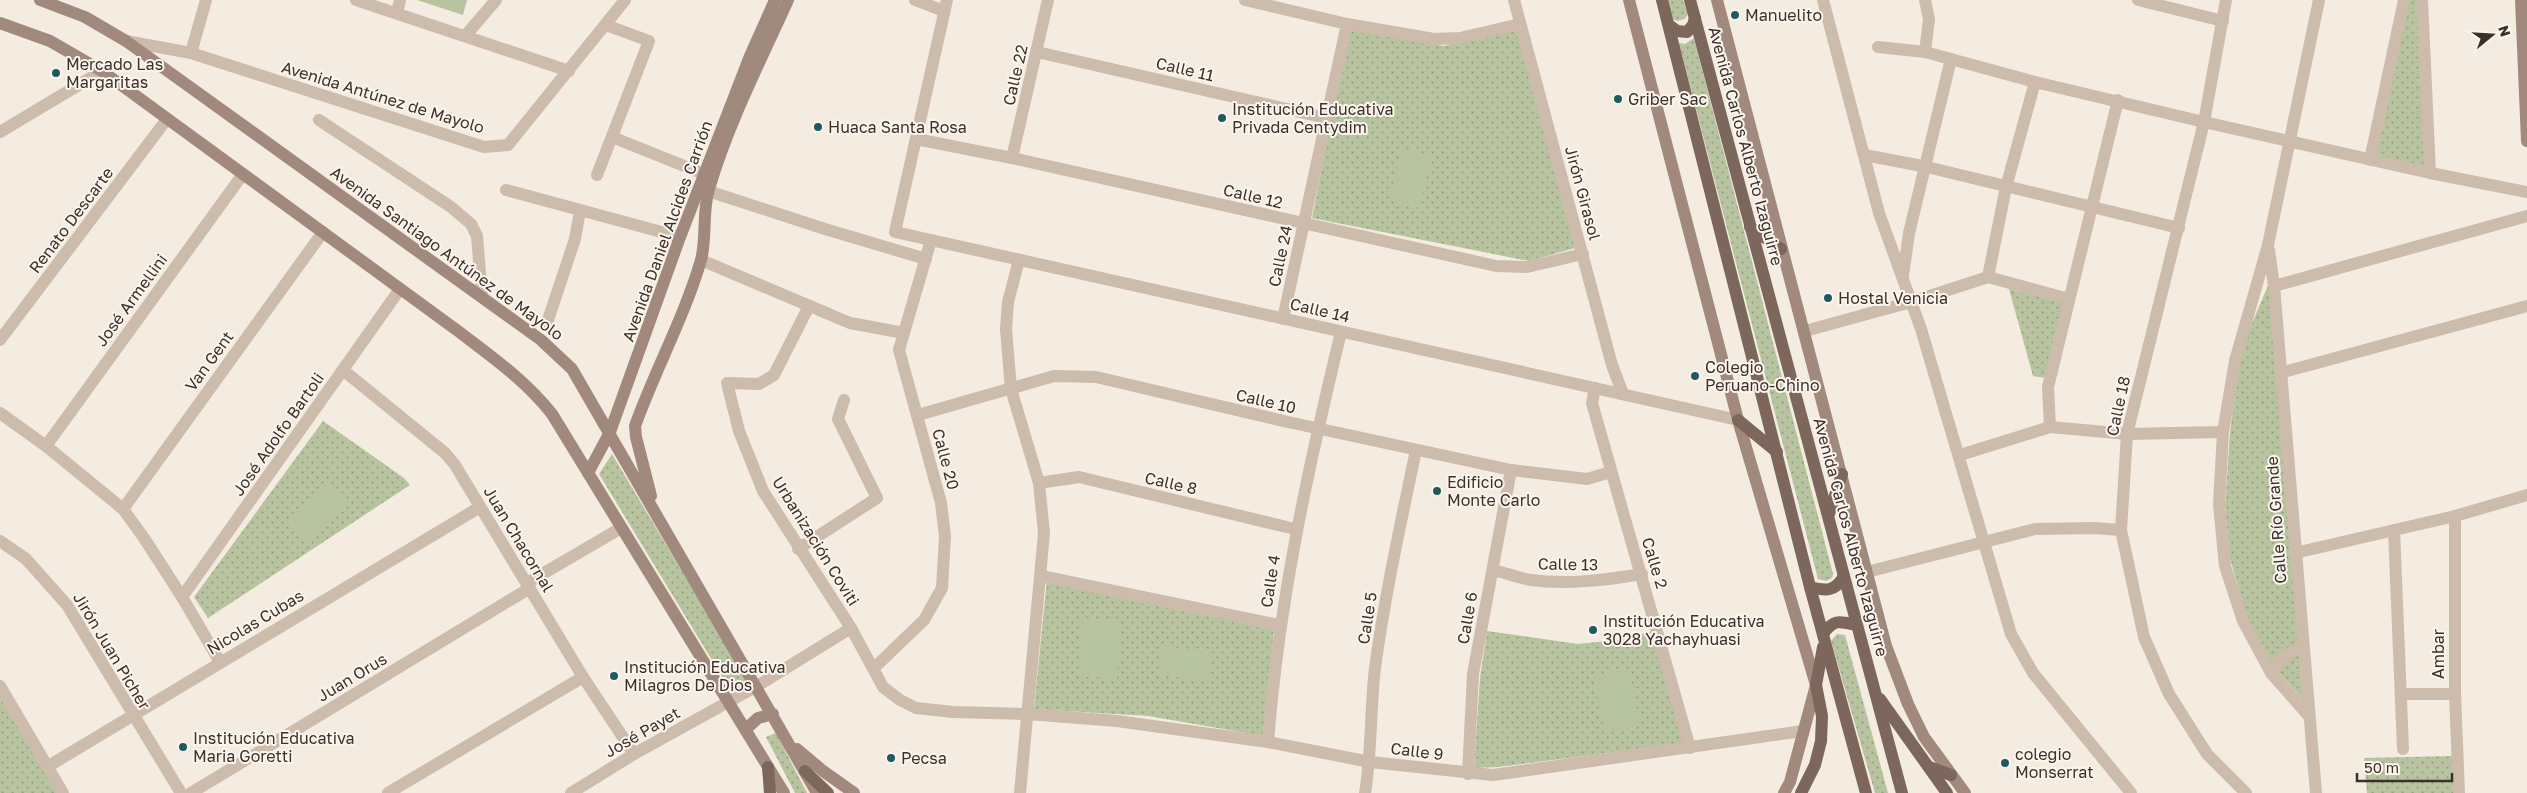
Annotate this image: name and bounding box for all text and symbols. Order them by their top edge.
place label: Manuelito [1745,5,1822,25]
marker: Manuelito [1729,9,1741,21]
north arrow [2467,10,2517,60]
text: N [2495,23,2515,39]
street label: Avenida Carlos Alberto Izaguirre [1704,24,1788,268]
street label: Calle 22 [998,43,1032,107]
street label: Calle 11 [1154,53,1216,85]
place label: Mercado Las Margaritas [66,54,163,92]
street label: Avenida Antúnez de Mayolo [279,57,487,137]
marker: Mercado Las Margaritas [50,67,62,79]
place label: Griber Sac [1628,89,1707,109]
marker: Griber Sac [1612,93,1624,105]
place label: Institución Educativa Privada Centydim [1232,99,1394,137]
marker: Institución Educativa Privada Centydim [1216,112,1228,124]
place label: Huaca Santa Rosa [828,117,967,137]
street label: Avenida Daniel Alcides Carrión [618,118,716,344]
marker: Huaca Santa Rosa [812,121,824,133]
street label: Jirón Girasol [1561,144,1605,242]
street label: Avenida Santiago Antúnez de Mayolo [327,162,567,344]
street label: Renato Descarte [25,163,117,277]
street label: Calle 12 [1221,179,1285,213]
street label: Calle 24 [1264,223,1296,289]
street label: José Armellini [91,250,171,350]
place label: Hostal Venicia [1838,288,1948,308]
marker: Hostal Venicia [1822,292,1834,304]
street label: Calle 14 [1288,293,1352,327]
street label: Van Gent [181,327,237,395]
place label: Colegio Peruano-Chino [1705,357,1820,395]
street label: José Adolfo Bartoli [228,368,328,500]
marker: Colegio Peruano-Chino [1689,370,1701,382]
street label: Calle 18 [2102,374,2134,438]
street label: Calle 10 [1234,384,1298,418]
street label: Avenida Carlos Alberto Izaguirre [1809,415,1893,659]
street label: Calle 20 [928,426,964,492]
street label: Calle Río Grande [2262,456,2290,584]
street label: Calle 8 [1143,467,1199,499]
place label: Edificio Monte Carlo [1447,472,1540,510]
street label: Urbanización Coviti [768,473,864,609]
street label: Juan Chacornal [480,483,558,595]
marker: Edificio Monte Carlo [1431,485,1443,497]
street label: Calle 2 [1638,535,1672,591]
street label: Calle 4 [1256,553,1284,609]
street label: Calle 13 [1538,553,1598,575]
street label: Nicolas Cubas [203,585,307,659]
street label: Jirón Juan Picher [69,589,155,713]
street label: Calle 5 [1353,590,1381,646]
street label: Calle 6 [1453,590,1481,646]
place label: Institución Educativa 3028 Yachayhuasi [1603,611,1765,649]
marker: Institución Educativa 3028 Yachayhuasi [1587,624,1599,636]
street label: Ambar [2428,629,2448,679]
street label: Juan Orus [314,648,390,706]
place label: Institución Educativa Milagros De Dios [624,657,786,695]
marker: Institución Educativa Milagros De Dios [608,670,620,682]
street label: José Payet [601,702,683,762]
place label: Institución Educativa Maria Goretti [193,728,355,766]
street label: Calle 9 [1389,738,1445,764]
marker: Institución Educativa Maria Goretti [177,741,189,753]
place label: colegio Monserrat [2015,744,2094,782]
place label: Pecsa [901,748,947,768]
scale bar [2357,750,2452,782]
marker: Pecsa [885,752,897,764]
marker: colegio Monserrat [1999,757,2011,769]
text: 50 m [2364,758,2399,776]

